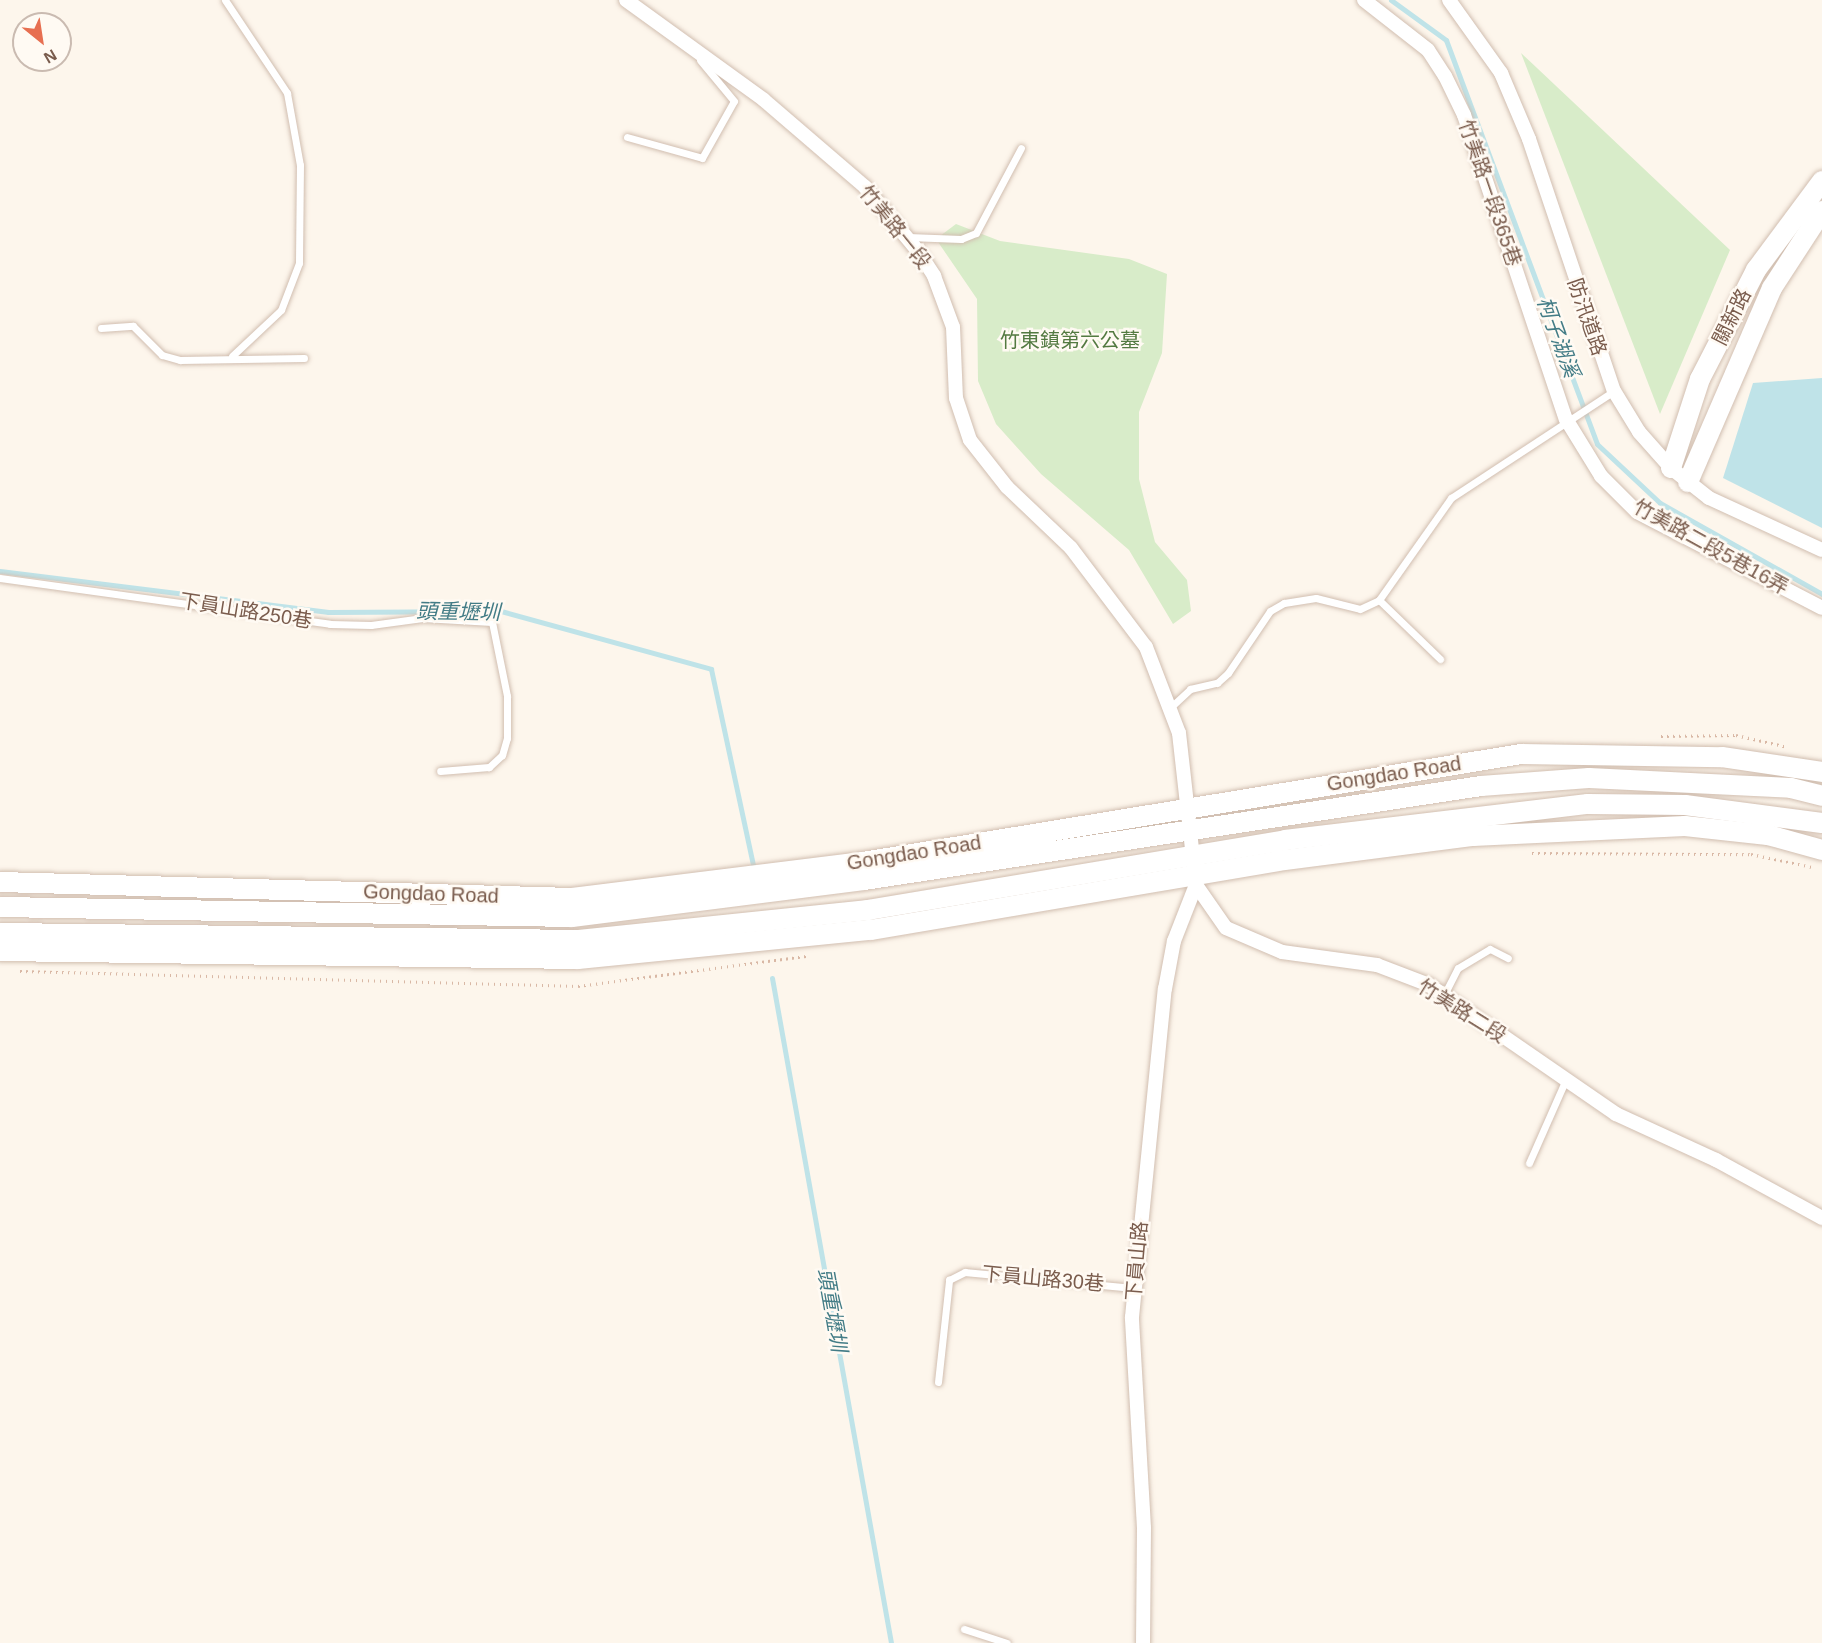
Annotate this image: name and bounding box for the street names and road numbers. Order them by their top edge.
street label: 竹美路一段365巷 [1454,117,1526,269]
street label: 竹美路一段 [854,181,936,273]
street label: 防汛道路 [1563,275,1611,359]
street label: 關新路 [1708,285,1756,349]
street label: 竹美路二段5巷16弄 [1629,494,1793,600]
street label: 下員山路250巷 [178,589,314,633]
street label: Gongdao Road [1325,752,1463,796]
street label: Gongdao Road [845,831,983,875]
street label: Gongdao Road [363,880,499,908]
street label: 竹美路二段 [1413,974,1511,1048]
street label: 下員山路 [1122,1220,1152,1302]
street label: 下員山路30巷 [981,1262,1105,1296]

